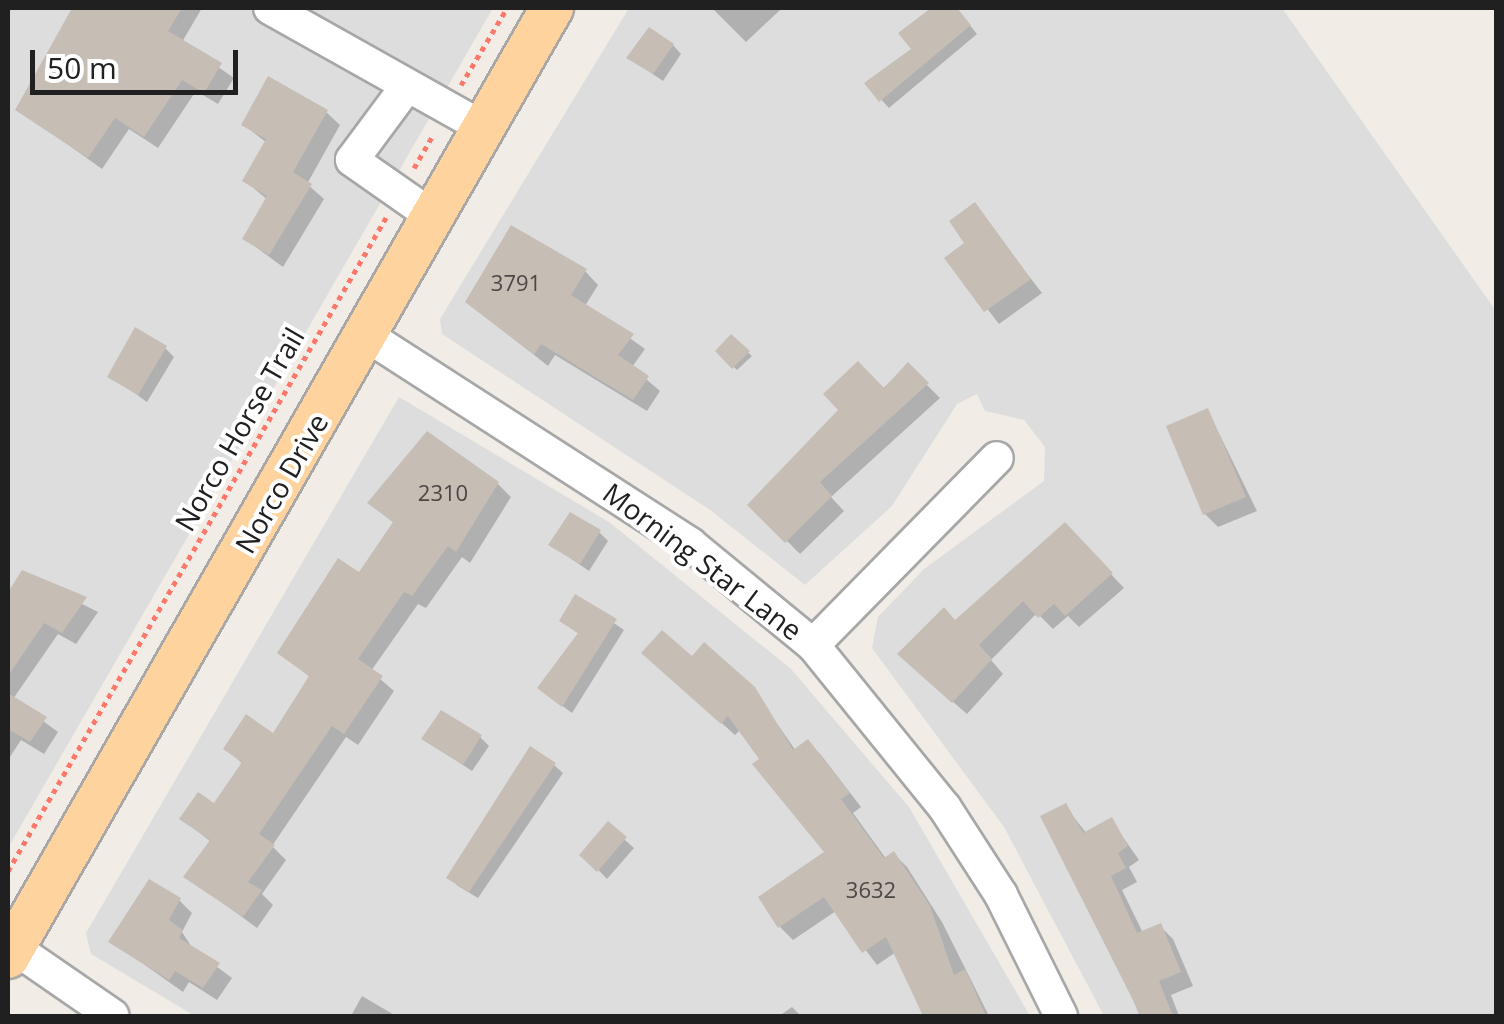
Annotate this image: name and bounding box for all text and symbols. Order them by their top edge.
scale bar [35,30,242,92]
text: 50 m [47,47,117,88]
house number: 3791 [491,270,541,296]
street label: Norco Horse Trail [167,322,311,536]
street label: Norco Drive [228,407,334,559]
street label: Morning Star Lane [597,475,809,647]
house number: 2310 [418,480,468,506]
house number: 3632 [846,877,896,903]

